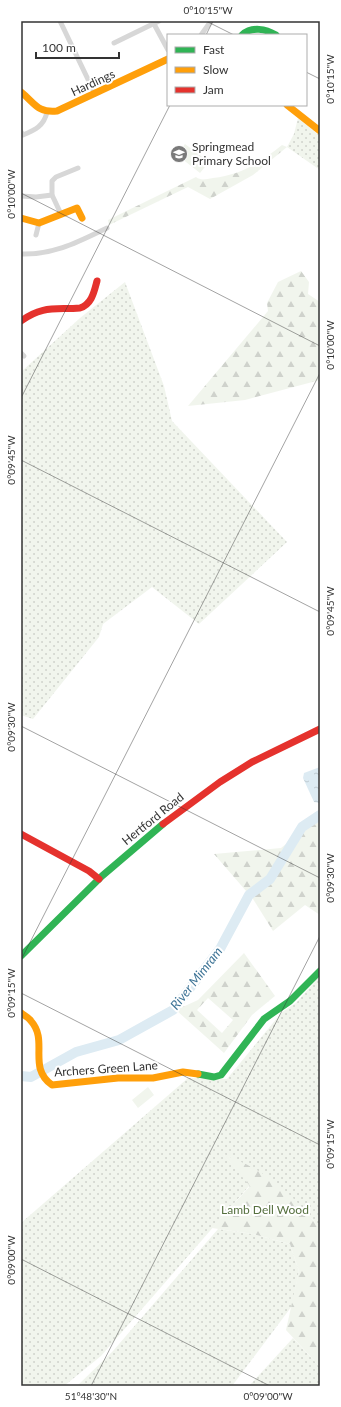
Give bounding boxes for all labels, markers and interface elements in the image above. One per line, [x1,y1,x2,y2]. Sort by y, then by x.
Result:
text: 0°10'15"W [183,4,233,16]
scale bar [36,34,119,60]
legend [167,34,307,106]
text: 100 m [42,40,76,55]
text: Fast [203,42,225,57]
text: 0°10'15"W [324,54,336,104]
text: Slow [203,62,229,77]
street label: Hardings [68,66,117,99]
text: Jam [203,82,224,97]
place label: Springmead Primary School [192,139,271,168]
school or university icon: Springmead Primary School [169,144,189,164]
text: 0°10'00"W [5,169,17,219]
text: 0°10'00"W [324,320,336,370]
text: 0°09'45"W [5,435,17,485]
text: 0°09'45"W [324,586,336,636]
text: 0°09'30"W [5,702,17,752]
street label: Hertford Road [119,789,187,848]
text: 0°09'30"W [324,853,336,903]
water label: River Mimram [167,943,225,1013]
text: 0°09'15"W [5,968,17,1018]
street label: Archers Green Lane [54,1057,158,1080]
text: 0°09'15"W [324,1119,336,1169]
park label: Lamb Dell Wood [221,1202,309,1217]
text: 0°09'00"W [5,1235,17,1285]
text: 51°48'30"N [65,1390,117,1402]
text: 0°09'00"W [243,1390,293,1402]

